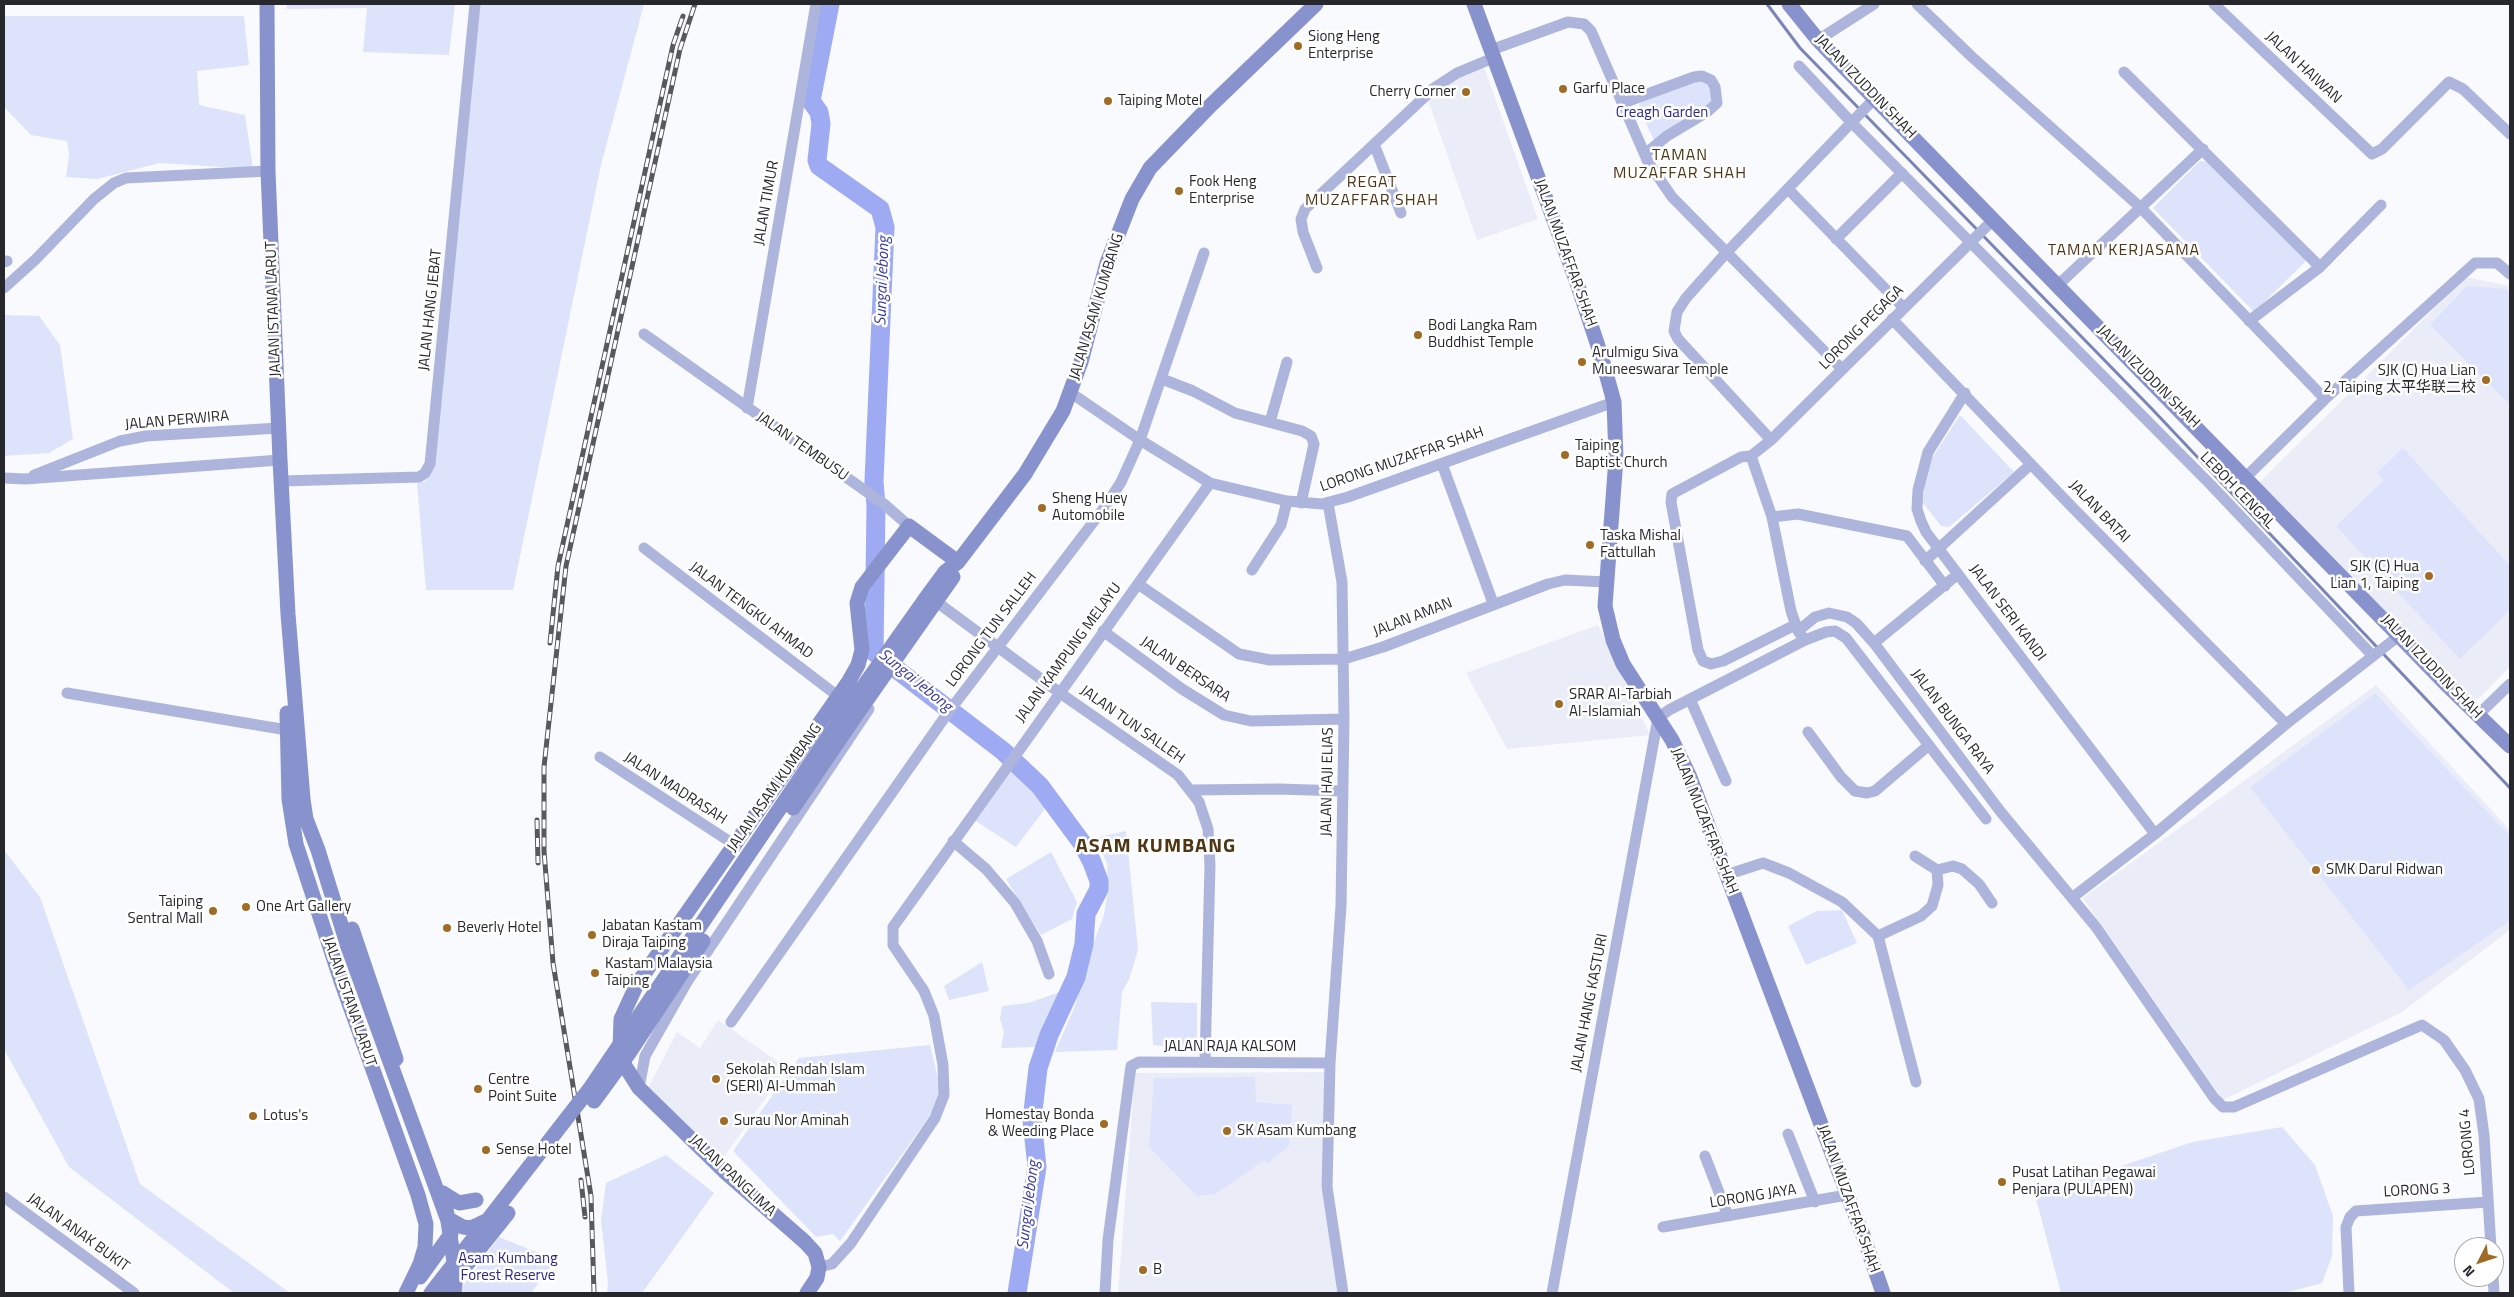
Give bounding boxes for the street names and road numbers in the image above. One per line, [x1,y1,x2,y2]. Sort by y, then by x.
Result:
street label: JALAN HAIWAN [2261,28,2345,108]
street label: JALAN IZUDDIN SHAH [1811,31,1919,143]
street label: JALAN TIMUR [751,159,783,247]
street label: JALAN MUZAFFAR SHAH [1530,177,1600,329]
street label: JALAN ASAM KUMBANG [1066,231,1128,383]
street label: JALAN ISTANA LARUT [263,241,285,377]
street label: JALAN HANG JEBAT [416,248,446,372]
street label: LORONG PEGAGA [1816,282,1908,374]
street label: JALAN IZUDDIN SHAH [2093,322,2203,432]
street label: JALAN PERWIRA [124,407,230,435]
street label: JALAN TEMBUSU [752,409,852,485]
street label: LORONG MUZAFFAR SHAH [1318,424,1486,496]
street label: LEBOH CENGAL [2196,449,2278,533]
street label: JALAN BATAI [2065,477,2133,547]
street label: JALAN TENGKU AHMAD [686,559,816,663]
street label: JALAN SERI KANDI [1965,561,2049,665]
street label: LORONG TUN SALLEH [943,569,1041,691]
street label: JALAN KAMPUNG MELAYU [1012,580,1126,726]
street label: JALAN AMAN [1371,595,1455,641]
street label: JALAN IZUDDIN SHAH [2377,611,2485,723]
street label: JALAN BERSARA [1137,633,1233,707]
street label: JALAN BUNGA RAYA [1907,666,1997,778]
street label: JALAN TUN SALLEH [1076,682,1188,768]
street label: JALAN ASAM KUMBANG [724,720,826,856]
street label: JALAN HAJI ELIAS [1318,727,1338,837]
street label: JALAN MUZAFFAR SHAH [1666,745,1742,897]
street label: JALAN MADRASAH [620,749,730,829]
street label: JALAN HANG KASTURI [1568,932,1612,1074]
street label: JALAN ISTANA LARUT [318,935,380,1069]
street label: JALAN RAJA KALSOM [1164,1038,1296,1056]
street label: LORONG 4 [2456,1108,2480,1176]
street label: JALAN MUZAFFAR SHAH [1813,1123,1883,1275]
street label: JALAN PANGLIMA [685,1131,779,1221]
street label: LORONG 3 [2383,1180,2451,1202]
street label: LORONG JAYA [1708,1181,1798,1213]
street label: JALAN ANAK BUKIT [23,1190,133,1276]

